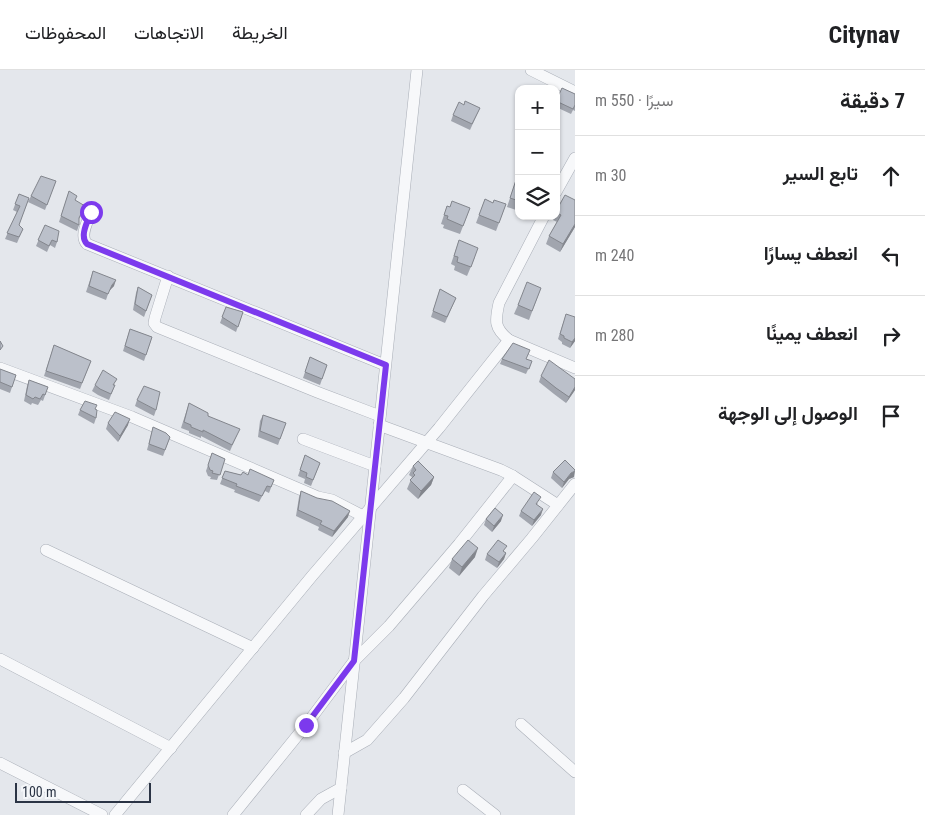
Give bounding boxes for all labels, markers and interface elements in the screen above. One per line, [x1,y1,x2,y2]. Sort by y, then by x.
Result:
text: Citynav [829,21,900,49]
text: المحفوظات [25,22,106,43]
text: الاتجاهات [134,22,204,43]
text: الخريطة [232,22,288,43]
map controls [515,85,560,220]
button: + [515,85,560,130]
text: 7 دقيقة [840,89,905,113]
text: سيرًا · 550 m [595,91,673,110]
button: − [515,130,560,175]
text: تابع السير [783,162,858,185]
icon: ahead [877,162,905,190]
text: 30 m [595,166,627,185]
button: layers [515,175,560,220]
route start [80,201,103,224]
text: انعطف يسارًا [764,242,858,265]
icon: left [877,242,905,270]
text: 240 m [595,246,634,265]
text: انعطف يمينًا [766,322,858,345]
icon: right [877,322,905,350]
text: 280 m [595,326,634,345]
text: الوصول إلى الوجهة [718,402,858,425]
icon: arrive [877,402,905,430]
route end [295,714,318,737]
scale bar [15,780,151,803]
text: 100 m [22,784,57,800]

